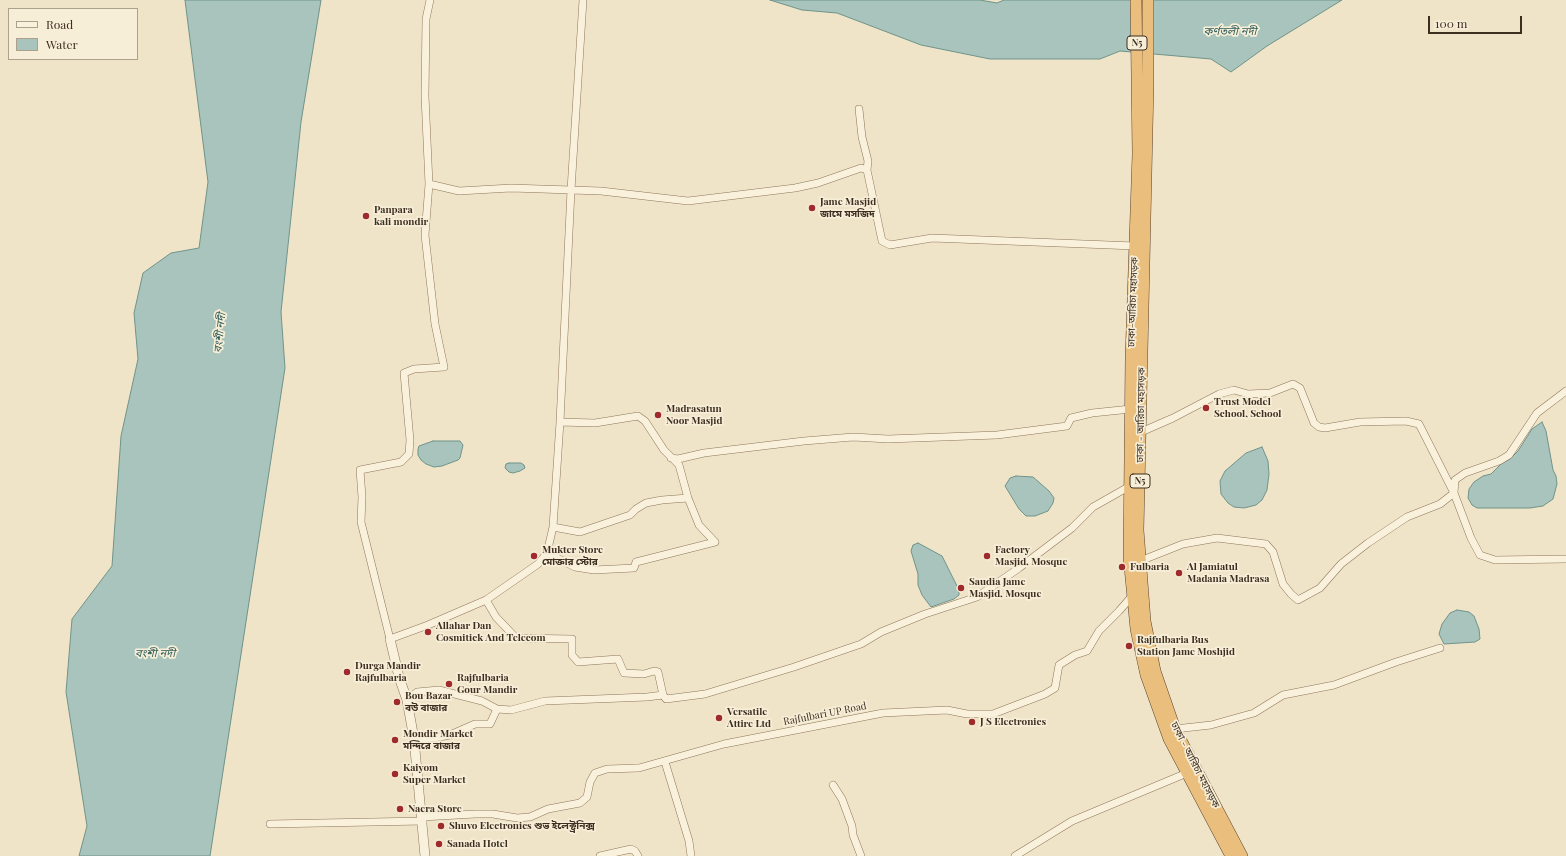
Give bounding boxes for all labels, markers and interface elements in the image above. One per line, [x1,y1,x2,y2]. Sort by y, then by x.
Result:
legend [8,8,138,60]
scale bar [1430,8,1524,34]
text: 100 m [1435,15,1467,31]
text: Road [46,16,73,32]
water label: কর্ণতলী নদী [1204,25,1256,39]
text: Water [46,36,78,52]
road number: N5 [1127,36,1147,50]
place label: Jame Masjid জামে মসজিদ [820,196,876,220]
marker: Jame Masjid জামে মসজিদ [807,203,817,213]
place label: Panpara kali mondir [374,204,428,228]
marker: Panpara kali mondir [361,211,371,221]
street label: ঢাকা-আরিচা মহাসড়ক [1125,257,1141,347]
water label: বংশী নদী [211,312,229,354]
street label: ঢাকা - আরিচা মহাসড়ক [1134,367,1148,463]
place label: Trust Model School, School [1214,396,1281,420]
place label: Madrasatun Noor Masjid [666,403,722,426]
marker: Trust Model School, School [1201,403,1211,413]
marker: Madrasatun Noor Masjid [653,410,663,420]
road number: N5 [1130,474,1150,488]
place label: Mukter Store মোক্তার স্টোর [542,544,603,568]
place label: Factory Masjid, Mosque [995,544,1067,568]
marker: Mukter Store মোক্তার স্টোর [529,551,539,561]
marker: Factory Masjid, Mosque [982,551,992,561]
place label: Fulbaria [1130,561,1169,573]
place label: Al Jamiatul Madania Madrasa [1187,561,1269,584]
marker: Fulbaria [1117,562,1127,572]
marker: Al Jamiatul Madania Madrasa [1174,568,1184,578]
place label: Saudia Jame Masjid, Mosque [969,576,1041,600]
marker: Saudia Jame Masjid, Mosque [956,583,966,593]
place label: Allahar Dan Cosmitick And Telecom [436,620,545,644]
marker: Allahar Dan Cosmitick And Telecom [423,627,433,637]
place label: Rajfulbaria Bus Station Jame Moshjid [1137,634,1235,658]
marker: Rajfulbaria Bus Station Jame Moshjid [1124,641,1134,651]
water label: বংশী নদী [135,647,175,661]
place label: Durga Mandir Rajfulbaria [355,660,421,684]
marker: Durga Mandir Rajfulbaria [342,667,352,677]
place label: Rajfulbaria Gour Mandir [457,672,517,696]
marker: Rajfulbaria Gour Mandir [444,679,454,689]
place label: Bou Bazar বউ বাজার [405,690,452,714]
marker: Bou Bazar বউ বাজার [392,697,402,707]
street label: Rajfulbari UP Road [782,700,868,728]
place label: Versatile Attire Ltd [727,706,771,730]
marker: Versatile Attire Ltd [714,713,724,723]
place label: J S Electronics [980,716,1046,728]
marker: J S Electronics [967,717,977,727]
street label: ঢাকা - আরিচা মহাসড়ক [1168,720,1222,810]
place label: Mondir Market মন্দিরে বাজার [403,728,473,752]
marker: Mondir Market মন্দিরে বাজার [390,735,400,745]
place label: Kaiyom Super Market [403,762,466,786]
marker: Kaiyom Super Market [390,769,400,779]
place label: Naera Store [408,803,462,815]
marker: Naera Store [395,804,405,814]
place label: Shuvo Electronics শুভ ইলেক্ট্রনিক্স [449,820,595,832]
marker: Shuvo Electronics শুভ ইলেক্ট্রনিক্স [436,821,446,831]
place label: Sanada Hotel [447,838,508,850]
marker: Sanada Hotel [434,839,444,849]

